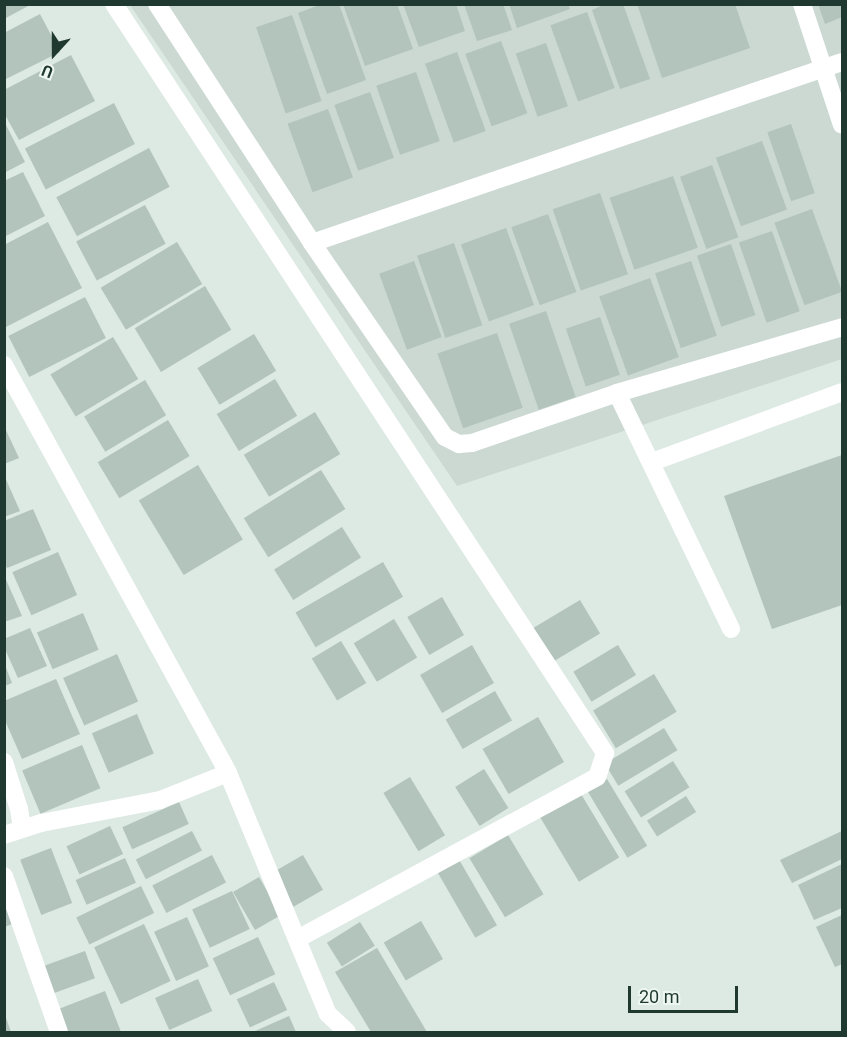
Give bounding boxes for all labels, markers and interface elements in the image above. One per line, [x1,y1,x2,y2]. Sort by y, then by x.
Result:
north arrow [24,24,84,84]
text: U [39,61,56,82]
scale bar [631,974,740,1012]
text: 20 m [639,986,679,1007]

